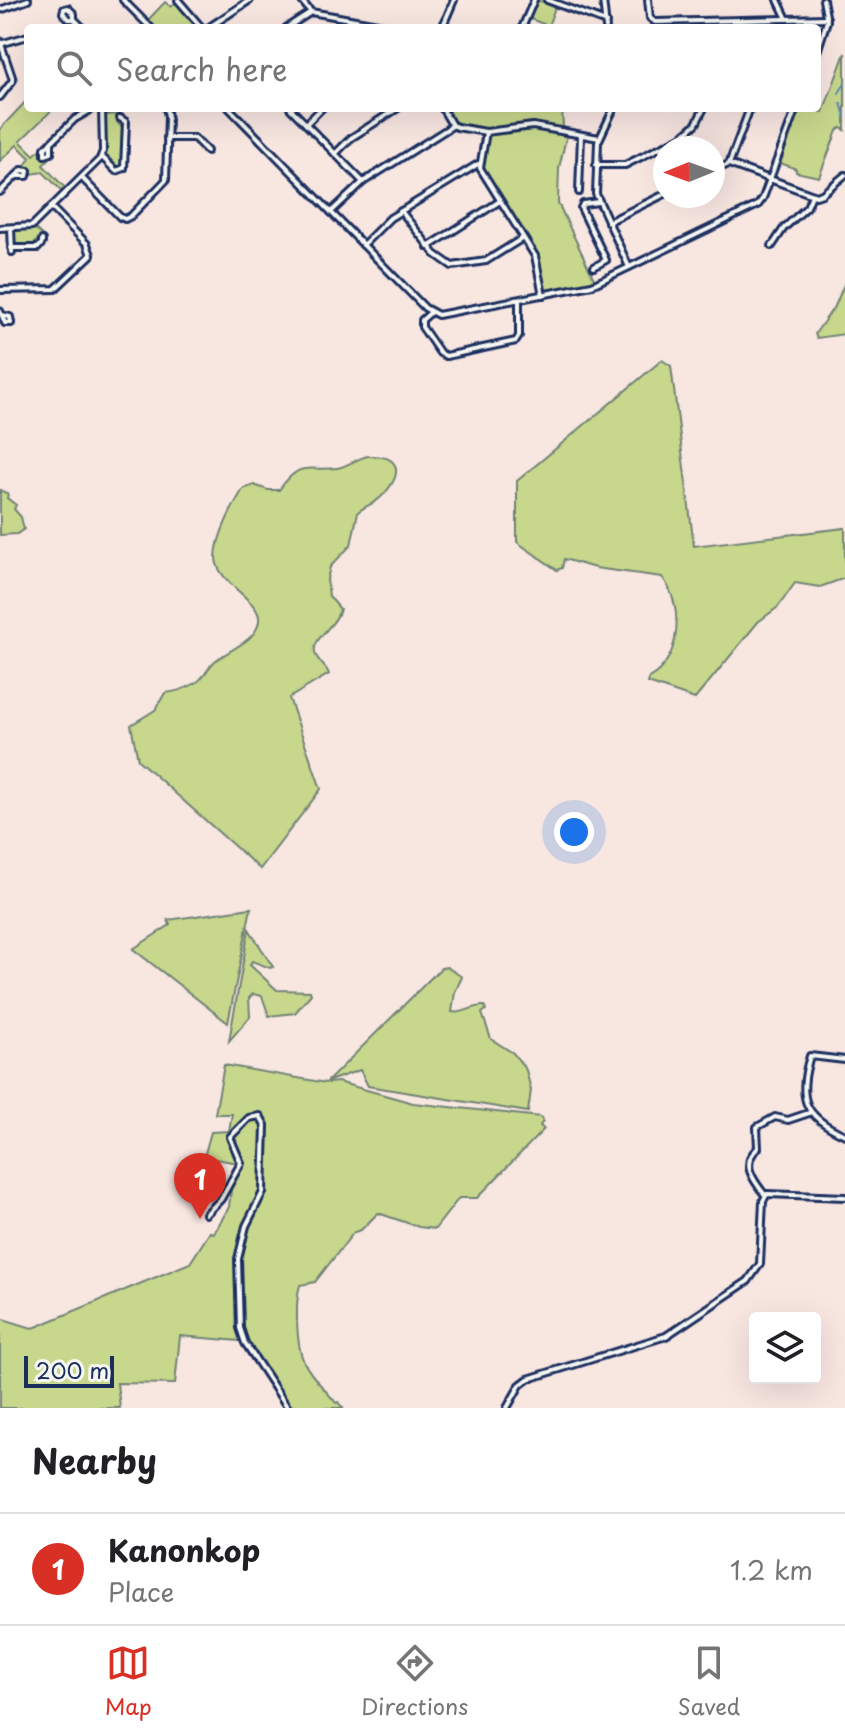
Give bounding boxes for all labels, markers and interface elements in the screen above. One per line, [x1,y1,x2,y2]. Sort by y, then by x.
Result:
search box [24,24,821,112]
icon: search [52,46,96,90]
text: Search here [116,46,288,91]
north arrow [653,136,725,208]
your location [554,812,594,852]
pin: 1 [174,1153,226,1219]
map controls [749,1312,821,1384]
button: layers [749,1312,821,1384]
scale bar [24,1352,114,1388]
text: 200 m [36,1353,109,1386]
text: Nearby [32,1434,157,1486]
text: Kanonkop [108,1527,260,1572]
text: 1 [52,1550,64,1589]
text: 1.2 km [730,1550,813,1589]
text: Place [108,1572,174,1611]
tab: Map [105,1641,152,1722]
tab: Directions [361,1641,468,1722]
tab: Saved [678,1641,740,1722]

